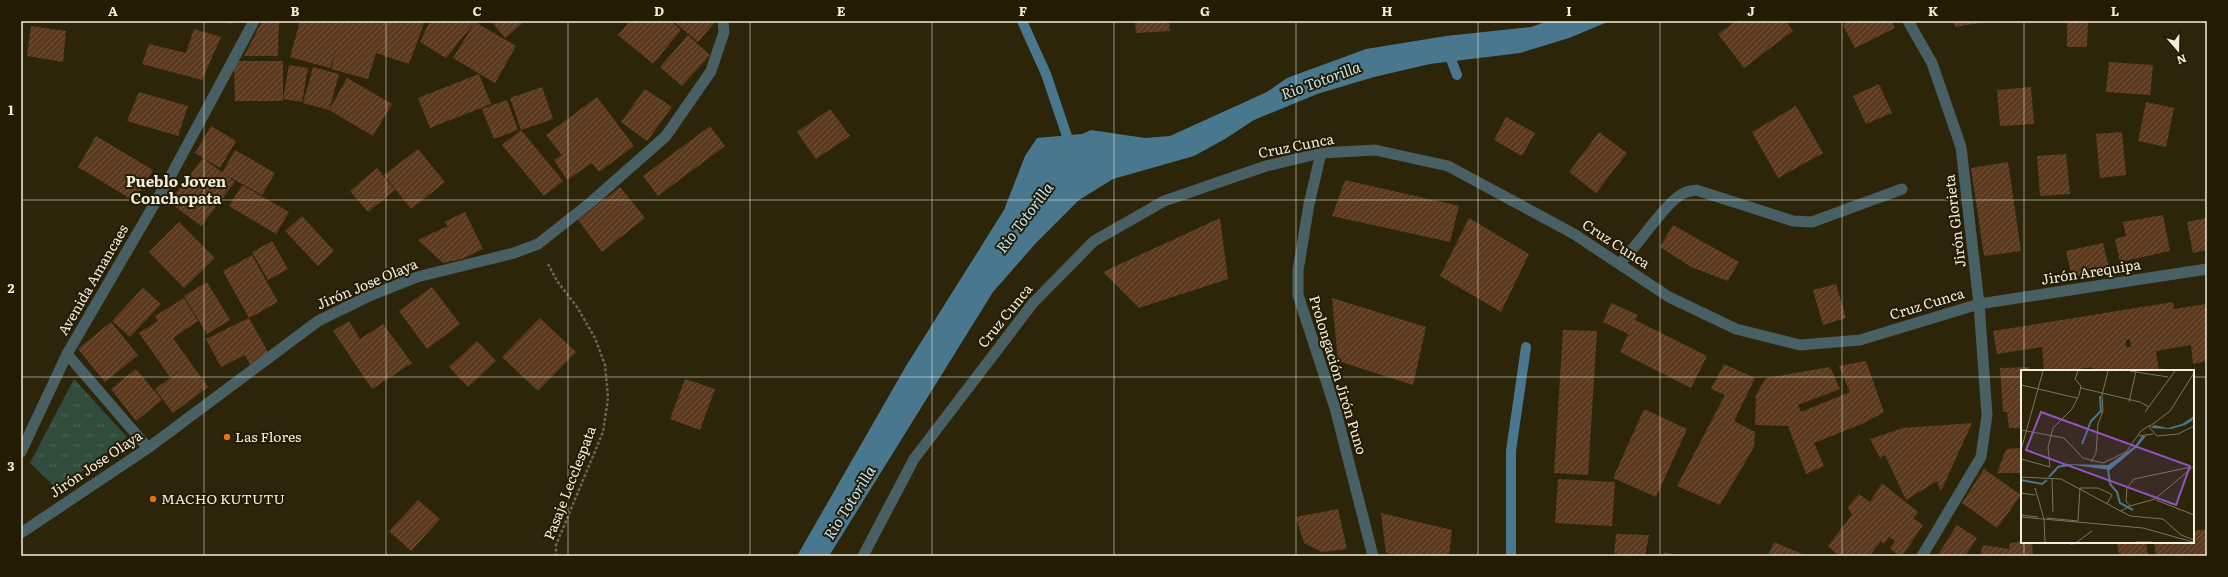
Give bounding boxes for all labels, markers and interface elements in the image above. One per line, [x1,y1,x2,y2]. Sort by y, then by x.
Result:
text: A [108,1,118,20]
text: B [291,1,300,20]
text: C [472,1,482,20]
text: D [654,1,664,20]
text: E [837,1,846,20]
text: F [1019,1,1027,20]
text: G [1200,1,1210,20]
text: H [1382,1,1393,20]
text: I [1566,1,1572,20]
text: J [1747,1,1755,20]
text: K [1928,1,1939,20]
text: L [2111,1,2119,20]
north arrow [2158,30,2198,70]
text: N [2175,51,2189,69]
water label: Rio Totorilla [1277,54,1364,105]
text: 1 [8,100,14,119]
street label: Cruz Cunca [1256,128,1336,162]
district label: Pueblo Joven Conchopata [126,169,227,209]
street label: Jirón Glorieta [1938,173,1970,269]
water label: Rio Totorilla [990,177,1058,257]
street label: Cruz Cunca [1579,214,1655,273]
street label: Avenida Amancaes [52,220,132,339]
street label: Jirón Jose Olaya [313,253,421,313]
street label: Jirón Arequipa [2040,253,2143,289]
text: 2 [8,278,15,297]
street label: Cruz Cunca [972,279,1037,352]
street label: Cruz Cunca [1887,282,1967,324]
street label: Prolongación Jirón Puno [1305,293,1373,457]
inset map [2021,370,2194,543]
street label: Pasaje Lecclespata [538,422,600,543]
street label: Jirón Jose Olaya [45,424,146,502]
place label: Las Flores [235,426,301,446]
marker: Las Flores [222,432,232,442]
text: 3 [7,456,15,475]
water label: Rio Totorilla [817,460,881,544]
place label: MACHO KUTUTU [161,488,285,508]
marker: MACHO KUTUTU [148,494,158,504]

